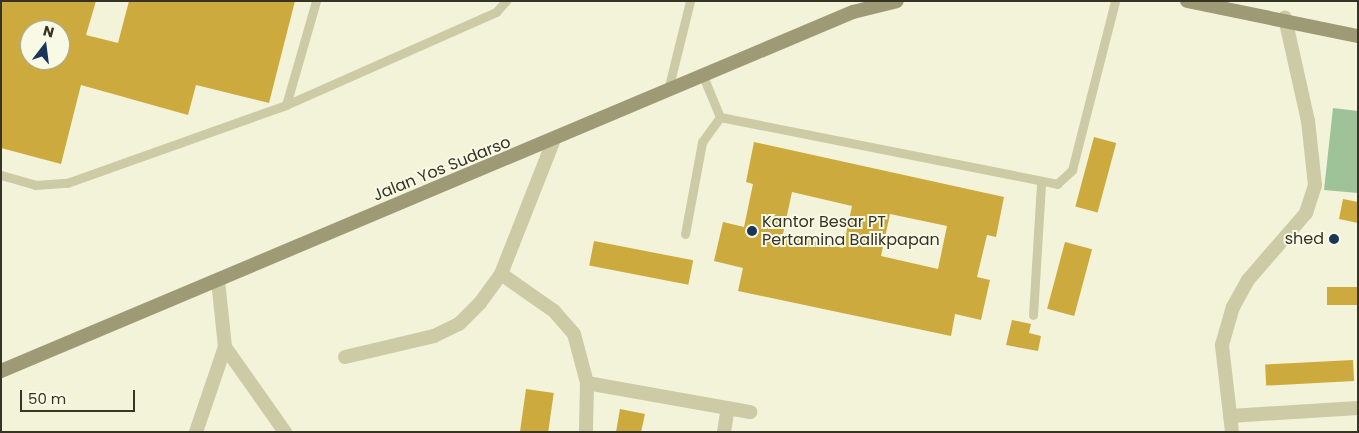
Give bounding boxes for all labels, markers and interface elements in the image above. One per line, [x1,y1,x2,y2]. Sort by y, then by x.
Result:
north arrow [20,20,70,70]
text: N [41,20,56,42]
street label: Jalan Yos Sudarso [370,133,514,205]
place label: Kantor Besar PT Pertamina Balikpapan [762,212,940,250]
marker: Kantor Besar PT Pertamina Balikpapan [746,225,758,237]
place label: shed [1285,229,1324,249]
marker: shed [1328,233,1340,245]
scale bar [22,380,138,412]
text: 50 m [28,388,66,409]

